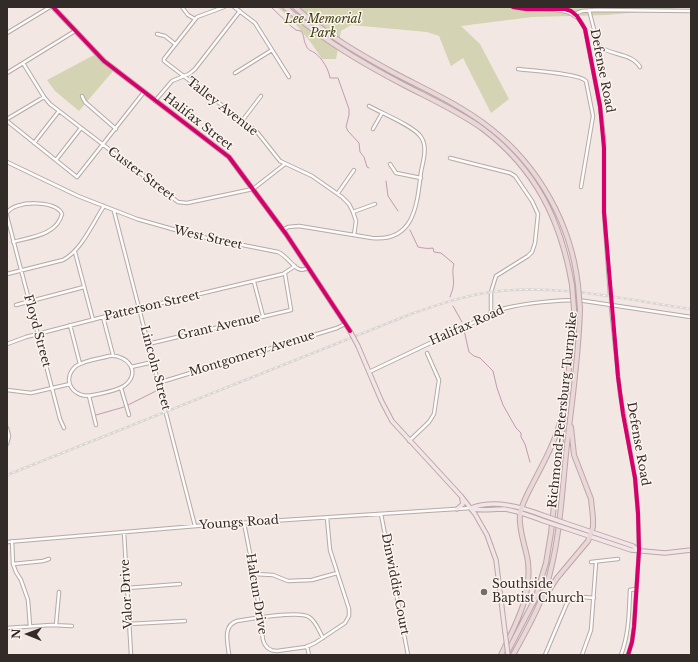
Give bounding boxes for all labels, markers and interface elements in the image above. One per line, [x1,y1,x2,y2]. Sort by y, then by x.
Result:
park label: Lee Memorial Park [285,13,361,41]
street label: Defense Road [587,28,617,114]
street label: Talley Avenue [184,75,260,139]
street label: Halifax Street [160,90,236,154]
street label: Custer Street [105,144,177,204]
street label: West Street [172,223,244,253]
street label: Patterson Street [103,288,201,324]
street label: Floyd Street [20,293,54,369]
street label: Halifax Road [428,303,506,349]
street label: Grant Avenue [176,310,262,344]
street label: Richmond-Petersburg Turnpike [546,311,580,509]
street label: Lincoln Street [137,324,173,412]
street label: Montgomery Avenue [187,328,317,380]
street label: Defense Road [624,401,652,487]
street label: Youngs Road [199,513,279,533]
street label: Dinwiddie Court [378,532,412,636]
street label: Halcun Drive [242,552,270,636]
street label: Valor Drive [118,559,136,629]
place label: Southside Baptist Church [492,578,584,606]
marker: Southside Baptist Church [479,587,489,597]
north arrow [8,614,48,654]
text: N [9,628,23,639]

